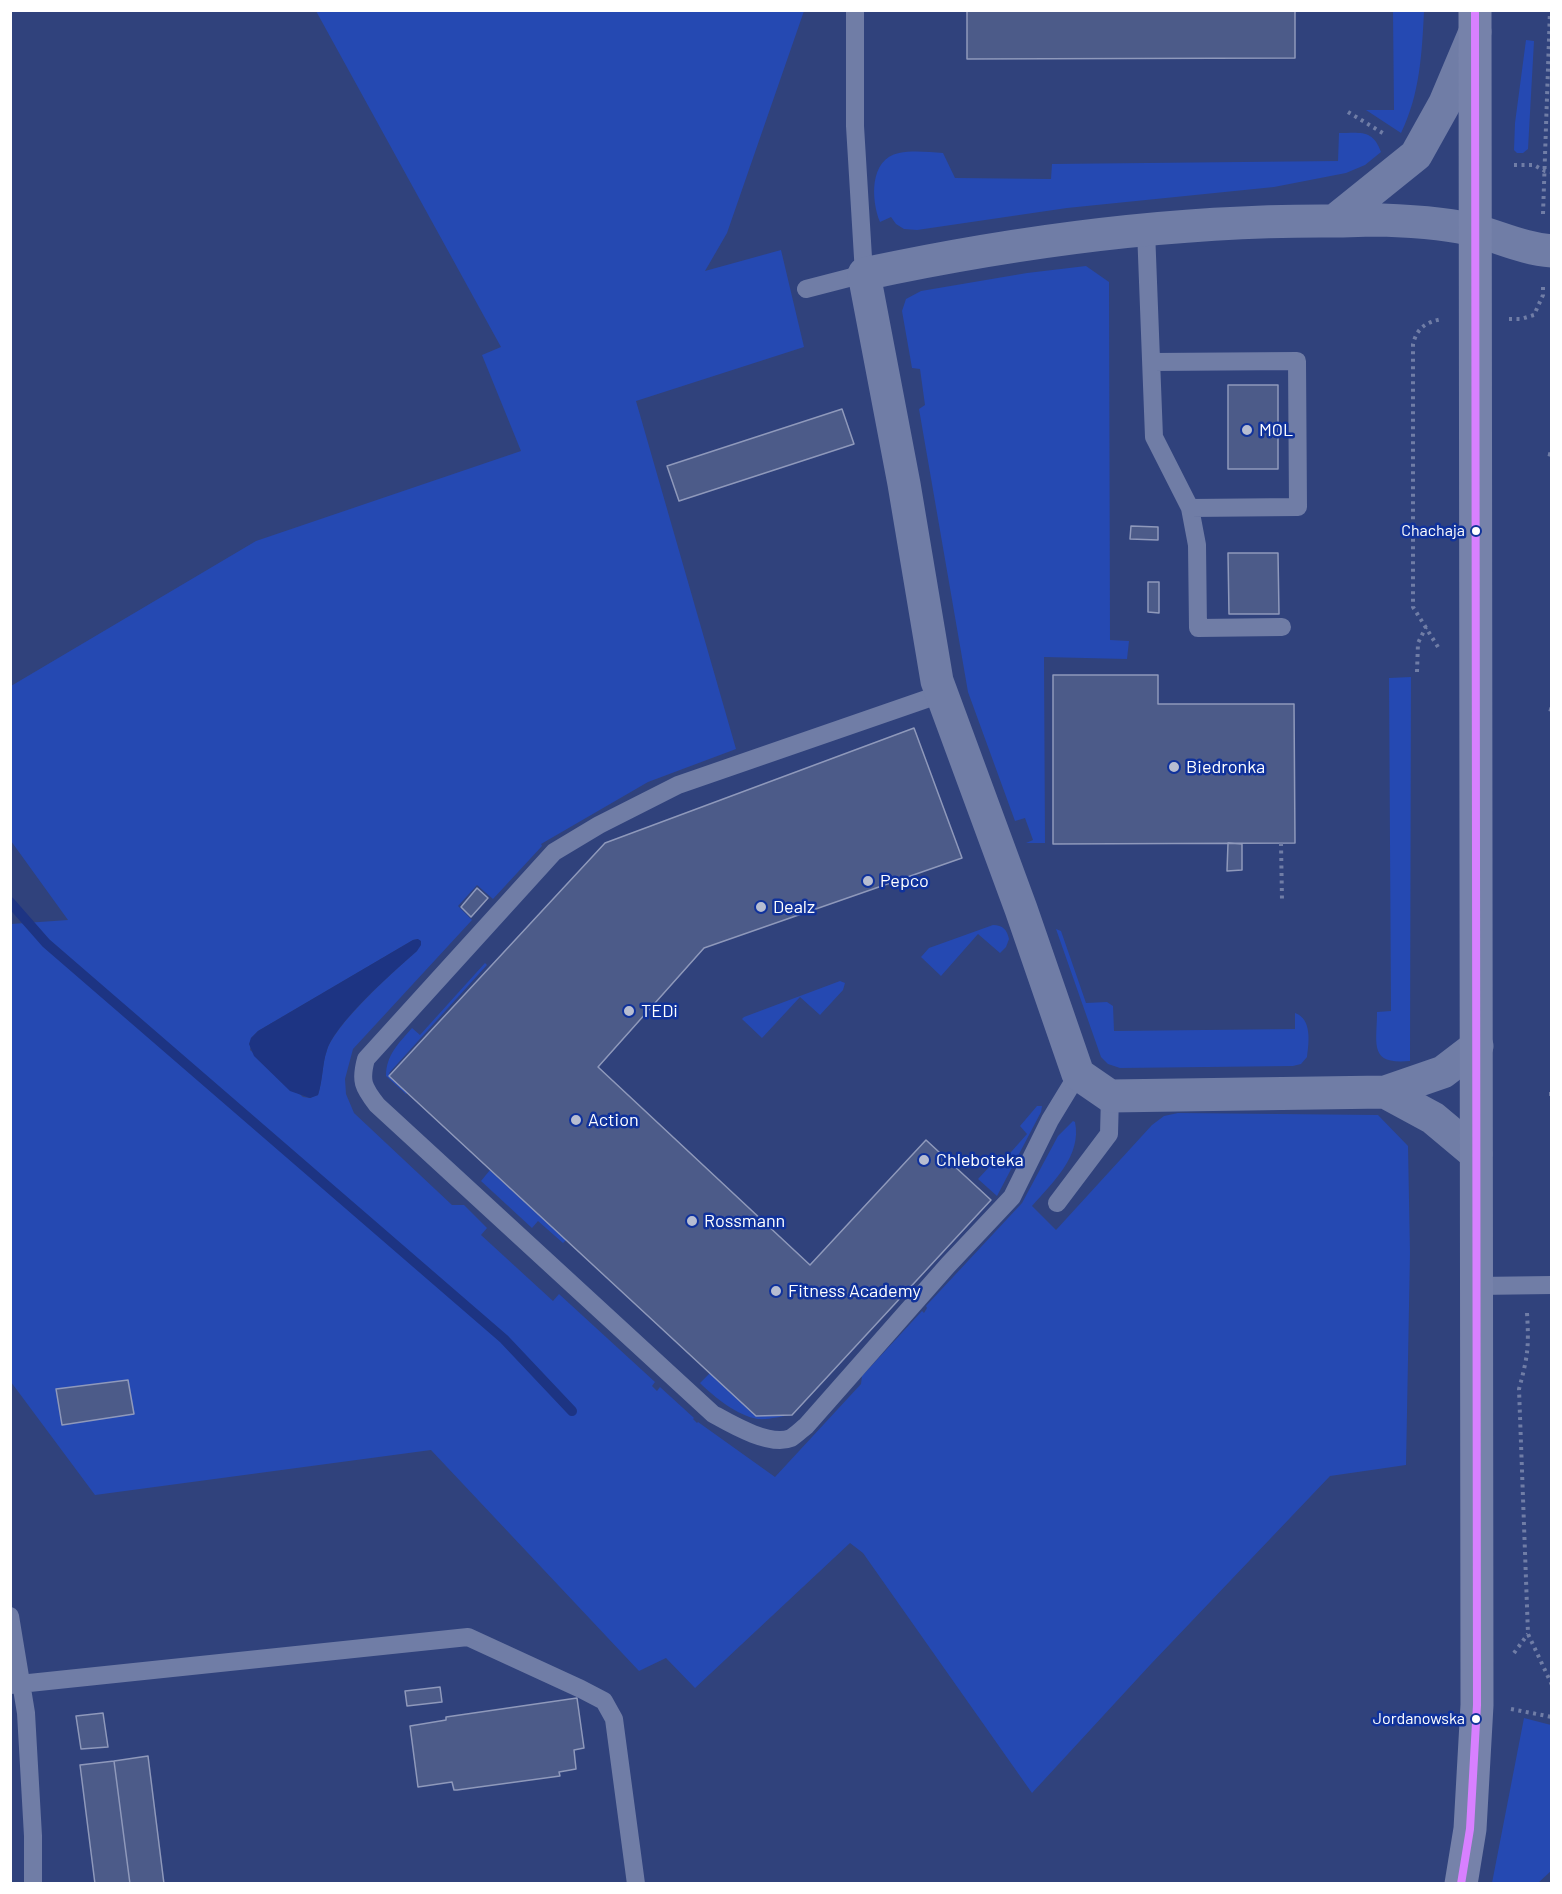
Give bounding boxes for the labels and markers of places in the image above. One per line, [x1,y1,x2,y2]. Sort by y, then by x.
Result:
place label: MOL [1259,419,1293,441]
marker: MOL [1240,423,1254,437]
place label: Chachaja [1401,521,1465,541]
marker: Chachaja [1470,525,1482,537]
place label: Biedronka [1186,756,1265,778]
marker: Biedronka [1167,760,1181,774]
place label: Pepco [880,870,929,892]
marker: Pepco [861,874,875,888]
place label: Dealz [773,896,815,918]
marker: Dealz [754,900,768,914]
place label: TEDi [641,1000,678,1022]
marker: TEDi [622,1004,636,1018]
place label: Action [588,1109,639,1131]
marker: Action [569,1113,583,1127]
place label: Chleboteka [936,1149,1024,1171]
marker: Chleboteka [917,1153,931,1167]
place label: Rossmann [704,1210,785,1232]
marker: Rossmann [685,1214,699,1228]
place label: Fitness Academy [788,1280,921,1302]
marker: Fitness Academy [769,1284,783,1298]
place label: Jordanowska [1373,1709,1465,1729]
marker: Jordanowska [1470,1713,1482,1725]

